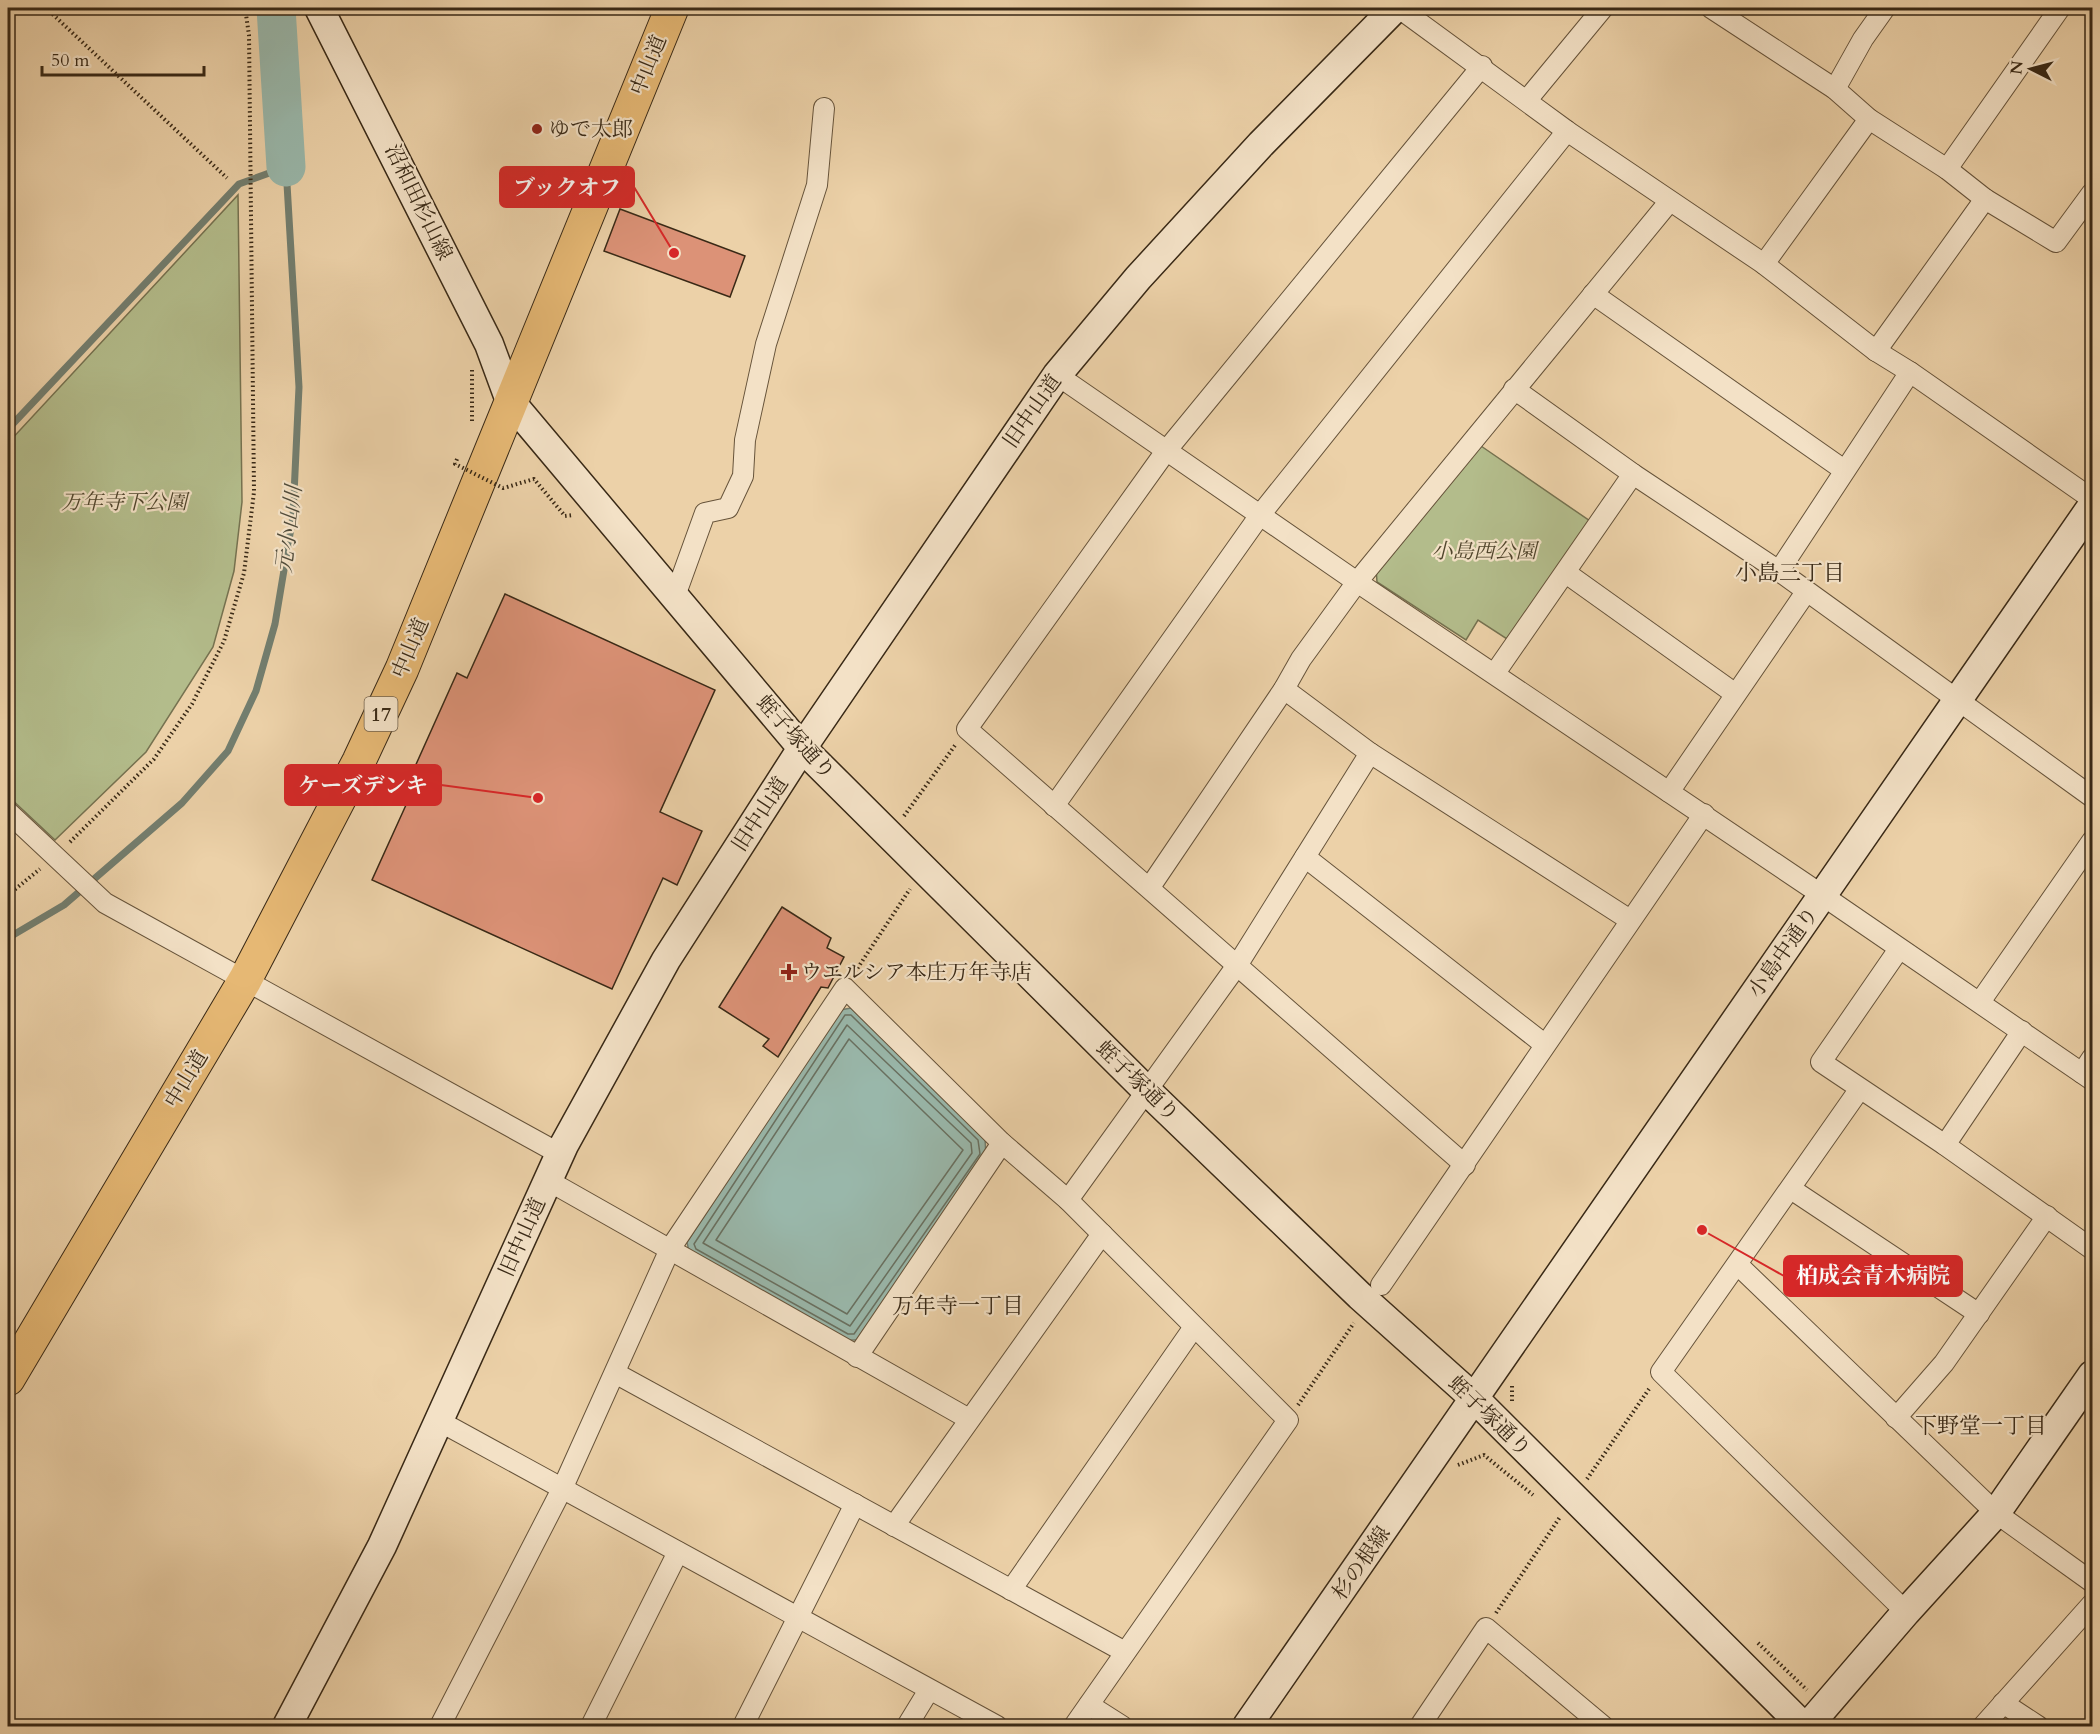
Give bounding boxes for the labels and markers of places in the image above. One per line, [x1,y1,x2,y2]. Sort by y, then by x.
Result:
place label: ゆで太郎 [549,115,633,144]
marker: ゆで太郎 [530,122,544,136]
callout: ブックオフ [500,167,634,207]
callout: ケーズデンキ [285,765,441,805]
place label: ウエルシア本庄万年寺店 [801,958,1031,987]
marker: ウエルシア本庄万年寺店 [782,965,796,979]
callout: 柏成会青木病院 [1784,1256,1962,1296]

